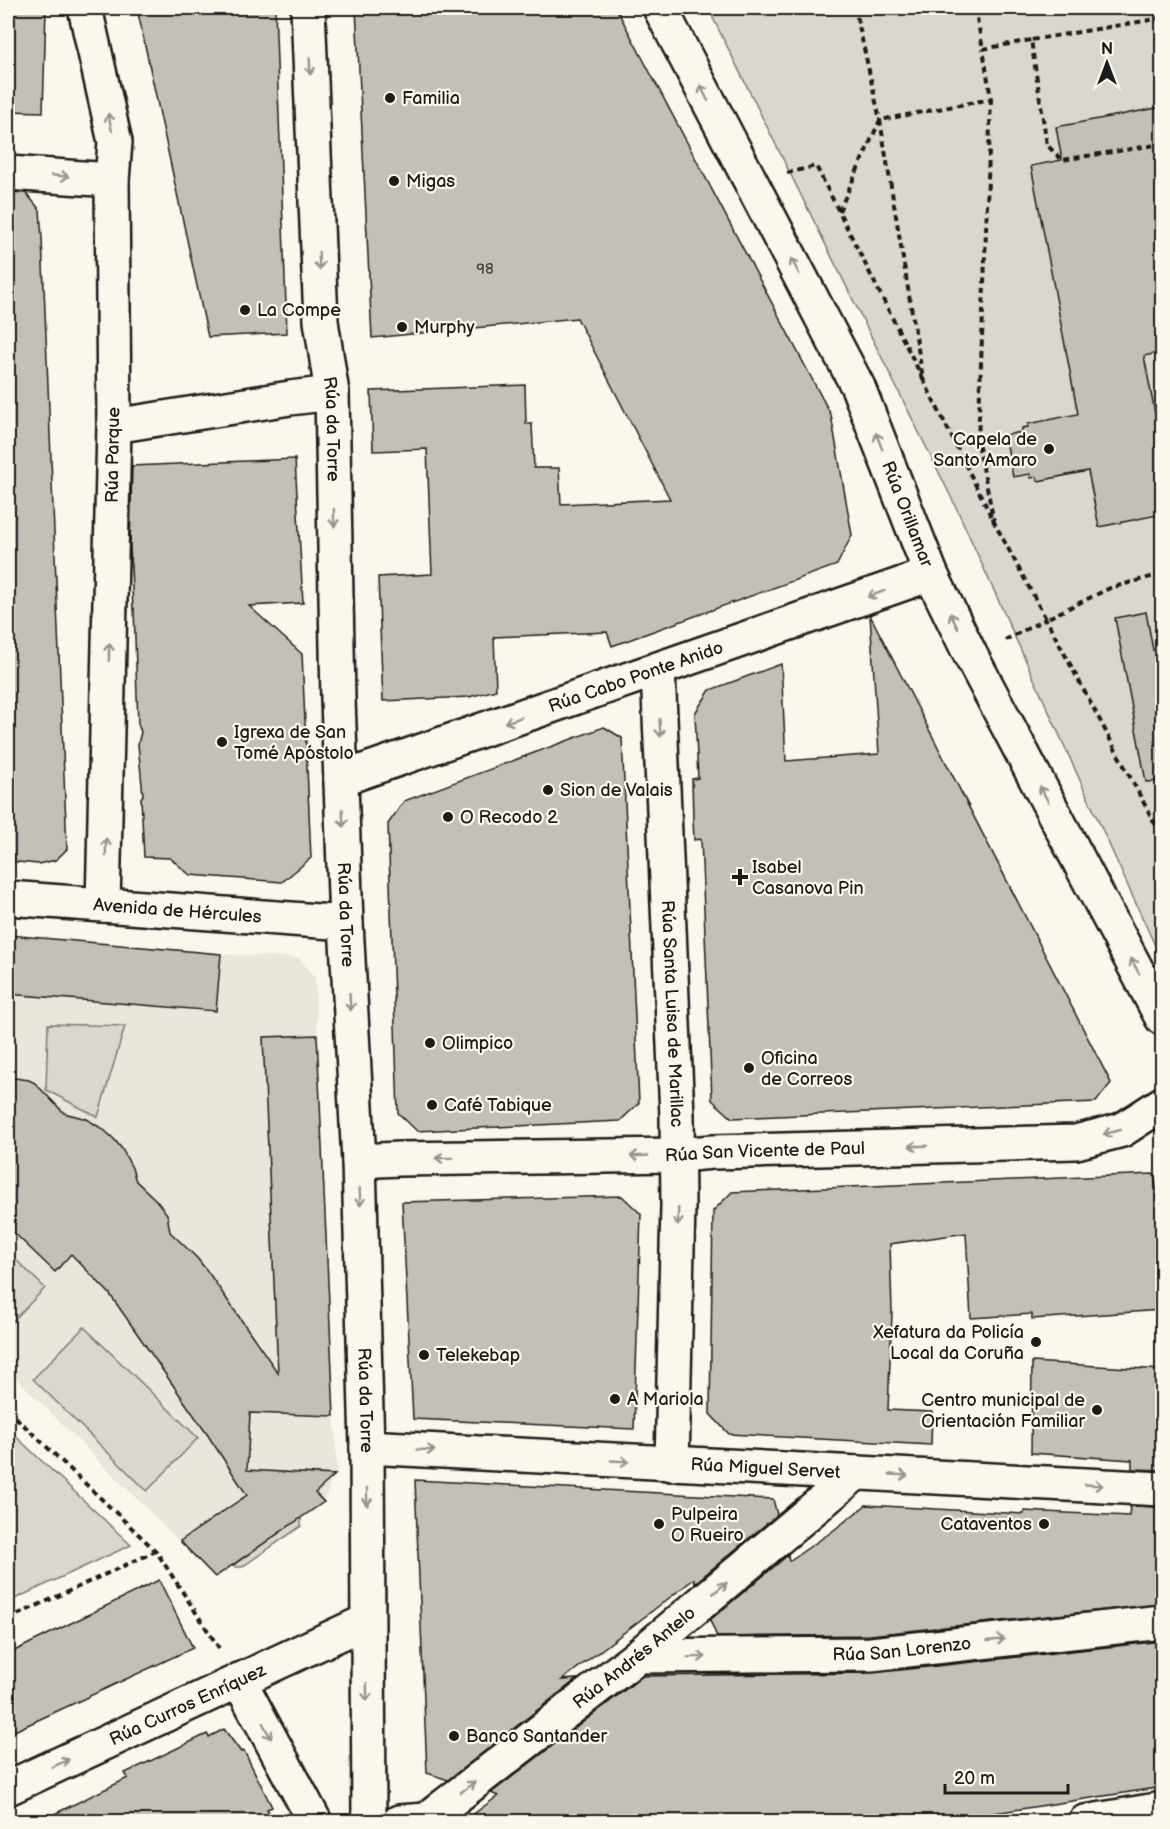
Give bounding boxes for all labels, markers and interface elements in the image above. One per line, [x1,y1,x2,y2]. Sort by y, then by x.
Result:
north arrow [1077,33,1137,93]
text: N [1101,40,1113,59]
one-way arrow [305,55,316,75]
one-way arrow [698,85,710,102]
place label: Familia [402,88,460,109]
marker: Familia [383,91,397,105]
one-way arrow [104,113,116,132]
one-way arrow [49,171,69,182]
place label: Migas [406,171,455,192]
marker: Migas [387,174,401,188]
one-way arrow [313,250,324,270]
one-way arrow [788,257,800,275]
house number: 98 [476,260,494,279]
place label: La Compe [257,300,341,321]
marker: La Compe [238,303,252,317]
place label: Murphy [414,317,475,338]
marker: Murphy [395,320,409,334]
street label: Rúa da Torre [319,375,344,482]
street label: Rúa Parque [102,407,124,503]
place label: Capela de Santo Amaro [933,429,1037,471]
one-way arrow [873,432,884,451]
marker: Capela de Santo Amaro [1042,442,1056,456]
street label: Rúa Orillamar [877,458,938,570]
one-way arrow [328,507,340,527]
one-way arrow [867,589,886,600]
one-way arrow [947,612,959,630]
street label: Rúa Cabo Ponte Anido [546,637,726,717]
one-way arrow [104,642,115,662]
one-way arrow [504,715,523,726]
one-way arrow [654,718,665,738]
place label: Igrexa de San Tomé Apóstolo [234,722,354,764]
marker: Igrexa de San Tomé Apóstolo [215,735,229,749]
place label: Sion de Valais [560,780,673,801]
marker: Sion de Valais [541,783,555,797]
one-way arrow [1038,786,1050,803]
one-way arrow [338,807,349,827]
place label: O Recodo 2 [460,807,558,828]
marker: O Recodo 2 [441,810,455,824]
one-way arrow [100,837,111,857]
place label: Isabel Casanova Pin [752,857,864,899]
street label: Rúa da Torre [333,862,359,968]
marker: Isabel Casanova Pin [733,870,747,884]
street label: Avenida de Hércules [93,894,262,927]
street label: Rúa Santa Luisa de Marillac [657,900,688,1127]
one-way arrow [1129,958,1141,975]
one-way arrow [345,992,356,1012]
place label: Olimpico [442,1033,513,1054]
marker: Olimpico [423,1036,437,1050]
place label: Oficina de Correos [761,1048,852,1090]
marker: Oficina de Correos [742,1061,756,1075]
place label: Café Tabique [444,1095,552,1116]
marker: Café Tabique [425,1098,439,1112]
one-way arrow [1103,1127,1122,1139]
street label: Rúa San Vicente de Paul [665,1137,865,1166]
one-way arrow [908,1141,928,1152]
one-way arrow [630,1150,650,1162]
one-way arrow [435,1152,455,1164]
one-way arrow [354,1186,365,1206]
one-way arrow [672,1206,683,1226]
place label: Xefatura da Policía Local da Coruña [872,1322,1024,1364]
marker: Xefatura da Policía Local da Coruña [1029,1335,1043,1349]
place label: Telekebap [436,1345,520,1366]
street label: Rúa da Torre [354,1347,378,1453]
marker: Telekebap [417,1348,431,1362]
place label: A Mariola [627,1389,704,1410]
place label: Centro municipal de Orientación Familiar [921,1390,1085,1432]
marker: A Mariola [608,1392,622,1406]
marker: Centro municipal de Orientación Familiar [1090,1403,1104,1417]
one-way arrow [415,1445,435,1456]
street label: Rúa Miguel Servet [690,1454,841,1483]
one-way arrow [610,1456,630,1467]
one-way arrow [888,1470,908,1481]
one-way arrow [1083,1480,1103,1491]
one-way arrow [361,1486,373,1506]
place label: Pulpeira O Rueiro [671,1504,744,1546]
place label: Cataventos [940,1514,1032,1535]
marker: Pulpeira O Rueiro [652,1517,666,1531]
marker: Cataventos [1037,1517,1051,1531]
one-way arrow [712,1582,728,1595]
street label: Rúa Andrés Antelo [569,1602,699,1713]
street label: Rúa San Lorenzo [832,1633,972,1665]
one-way arrow [986,1634,1005,1645]
one-way arrow [686,1651,706,1663]
street label: Rúa Curros Enríquez [106,1659,269,1750]
one-way arrow [362,1681,373,1701]
one-way arrow [261,1722,273,1739]
place label: Banco Santander [466,1726,608,1747]
marker: Banco Santander [447,1729,461,1743]
one-way arrow [51,1757,69,1768]
scale bar [945,1757,1068,1795]
text: 20 m [954,1768,995,1789]
one-way arrow [460,1781,476,1794]

